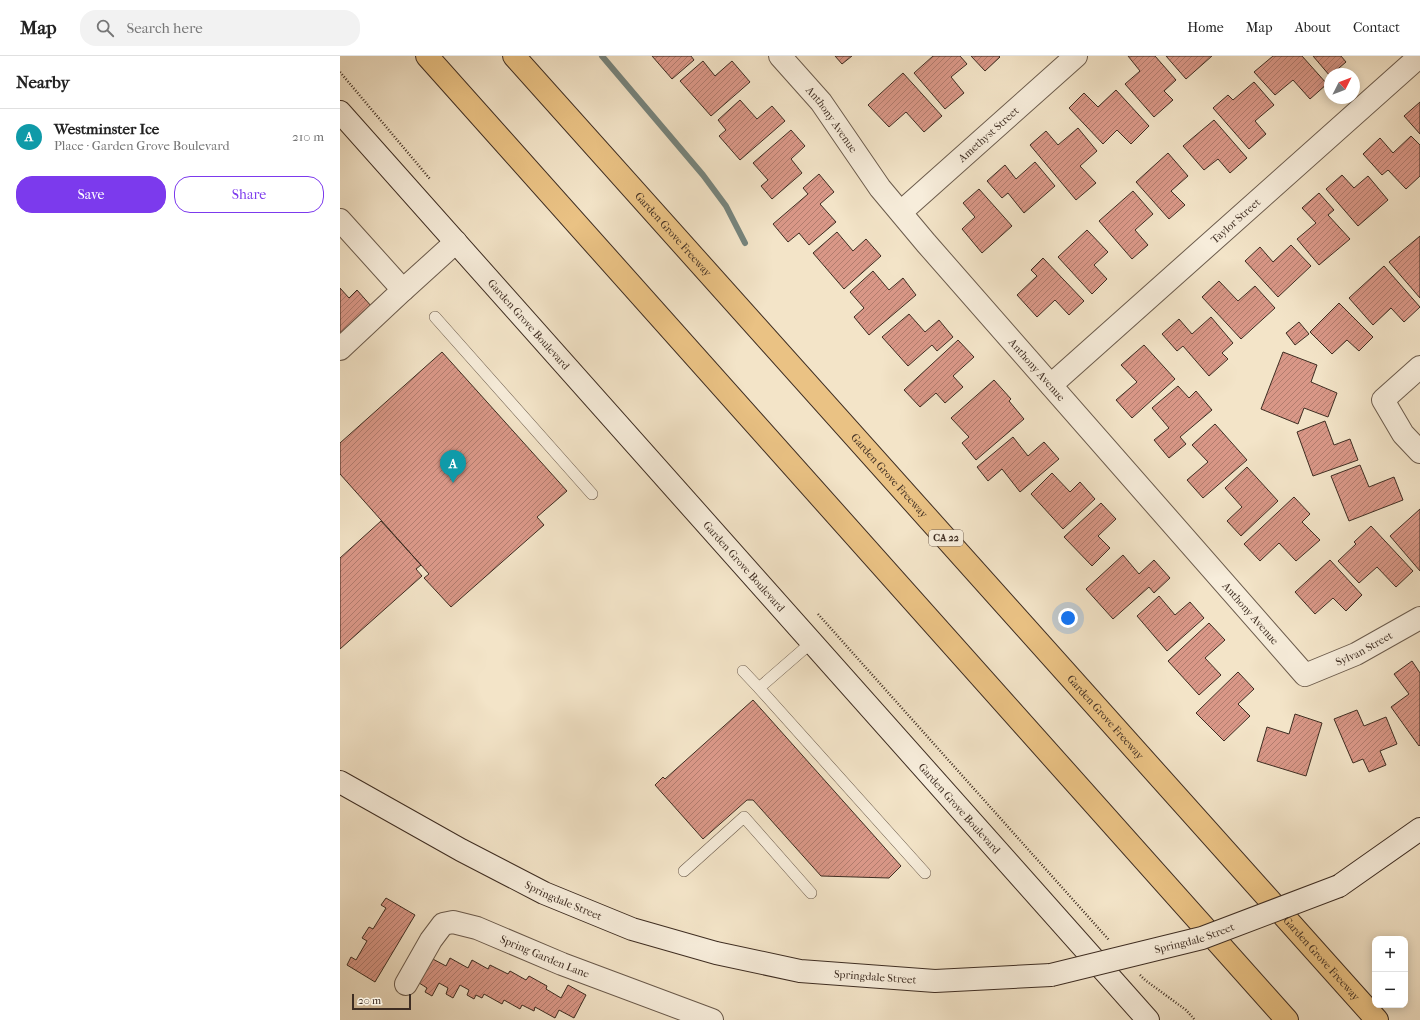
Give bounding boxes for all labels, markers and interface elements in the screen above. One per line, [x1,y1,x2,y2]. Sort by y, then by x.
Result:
search box [80,10,360,46]
text: Map [20,17,56,39]
icon: search [94,17,116,39]
text: Search here [126,19,203,37]
text: Home [1187,19,1224,36]
text: Map [1246,19,1273,36]
text: About [1295,19,1331,36]
text: Contact [1353,19,1400,36]
north arrow [1324,68,1360,104]
text: Nearby [16,72,70,92]
street label: Anthony Avenue [803,83,861,155]
street label: Amethyst Street [955,104,1021,165]
text: Westminster Ice [54,120,159,138]
text: A [25,129,33,144]
text: 210 m [292,129,324,144]
text: Place · Garden Grove Boulevard [54,138,230,153]
button: Save [16,176,166,213]
button: Share [174,176,324,213]
street label: Garden Grove Freeway [632,189,715,280]
street label: Taylor Street [1208,195,1263,246]
street label: Garden Grove Boulevard [485,276,573,373]
street label: Anthony Avenue [1006,335,1068,404]
street label: Garden Grove Freeway [848,431,931,521]
pin: A [440,450,466,483]
street label: Garden Grove Boulevard [701,518,789,615]
road number: CA 22 [929,530,963,546]
street label: Anthony Avenue [1219,578,1282,647]
your location [1058,608,1078,628]
street label: Sylvan Street [1333,628,1395,668]
street label: Garden Grove Freeway [1065,672,1147,763]
street label: Garden Grove Boulevard [916,760,1004,857]
street label: Springdale Street [523,878,604,923]
street label: Garden Grove Freeway [1281,913,1364,1004]
street label: Springdale Street [1153,920,1236,956]
street label: Spring Garden Lane [498,932,592,980]
map controls [1372,936,1408,1008]
button: + [1372,936,1408,972]
street label: Springdale Street [833,967,917,986]
button: − [1372,972,1408,1008]
scale bar [352,992,411,1011]
text: 20 m [358,994,381,1007]

